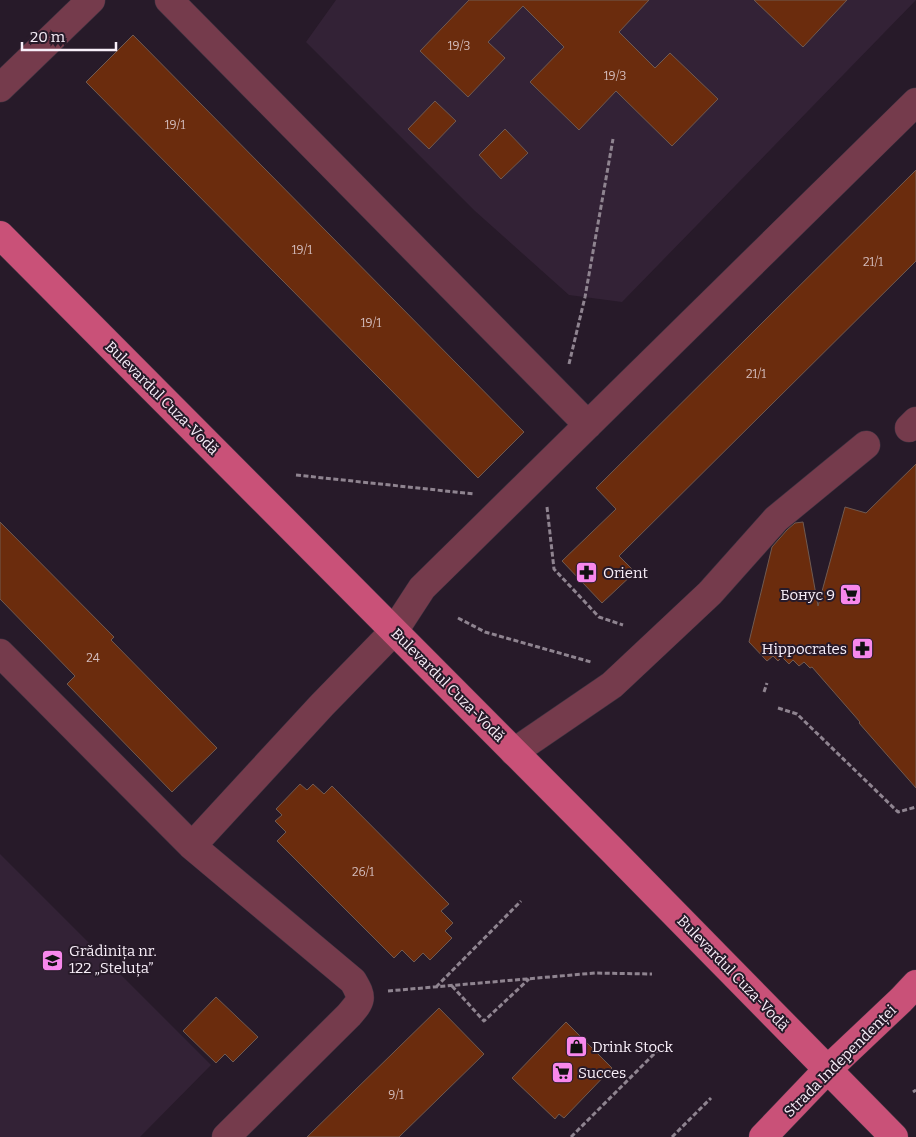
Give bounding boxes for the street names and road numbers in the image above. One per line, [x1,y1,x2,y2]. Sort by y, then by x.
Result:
street label: Bulevardul Cuza-Vodă [101,337,223,459]
street label: Bulevardul Cuza-Vodă [387,624,509,746]
street label: Bulevardul Cuza-Vodă [673,912,793,1034]
street label: Strada Independenței [780,1001,901,1122]

